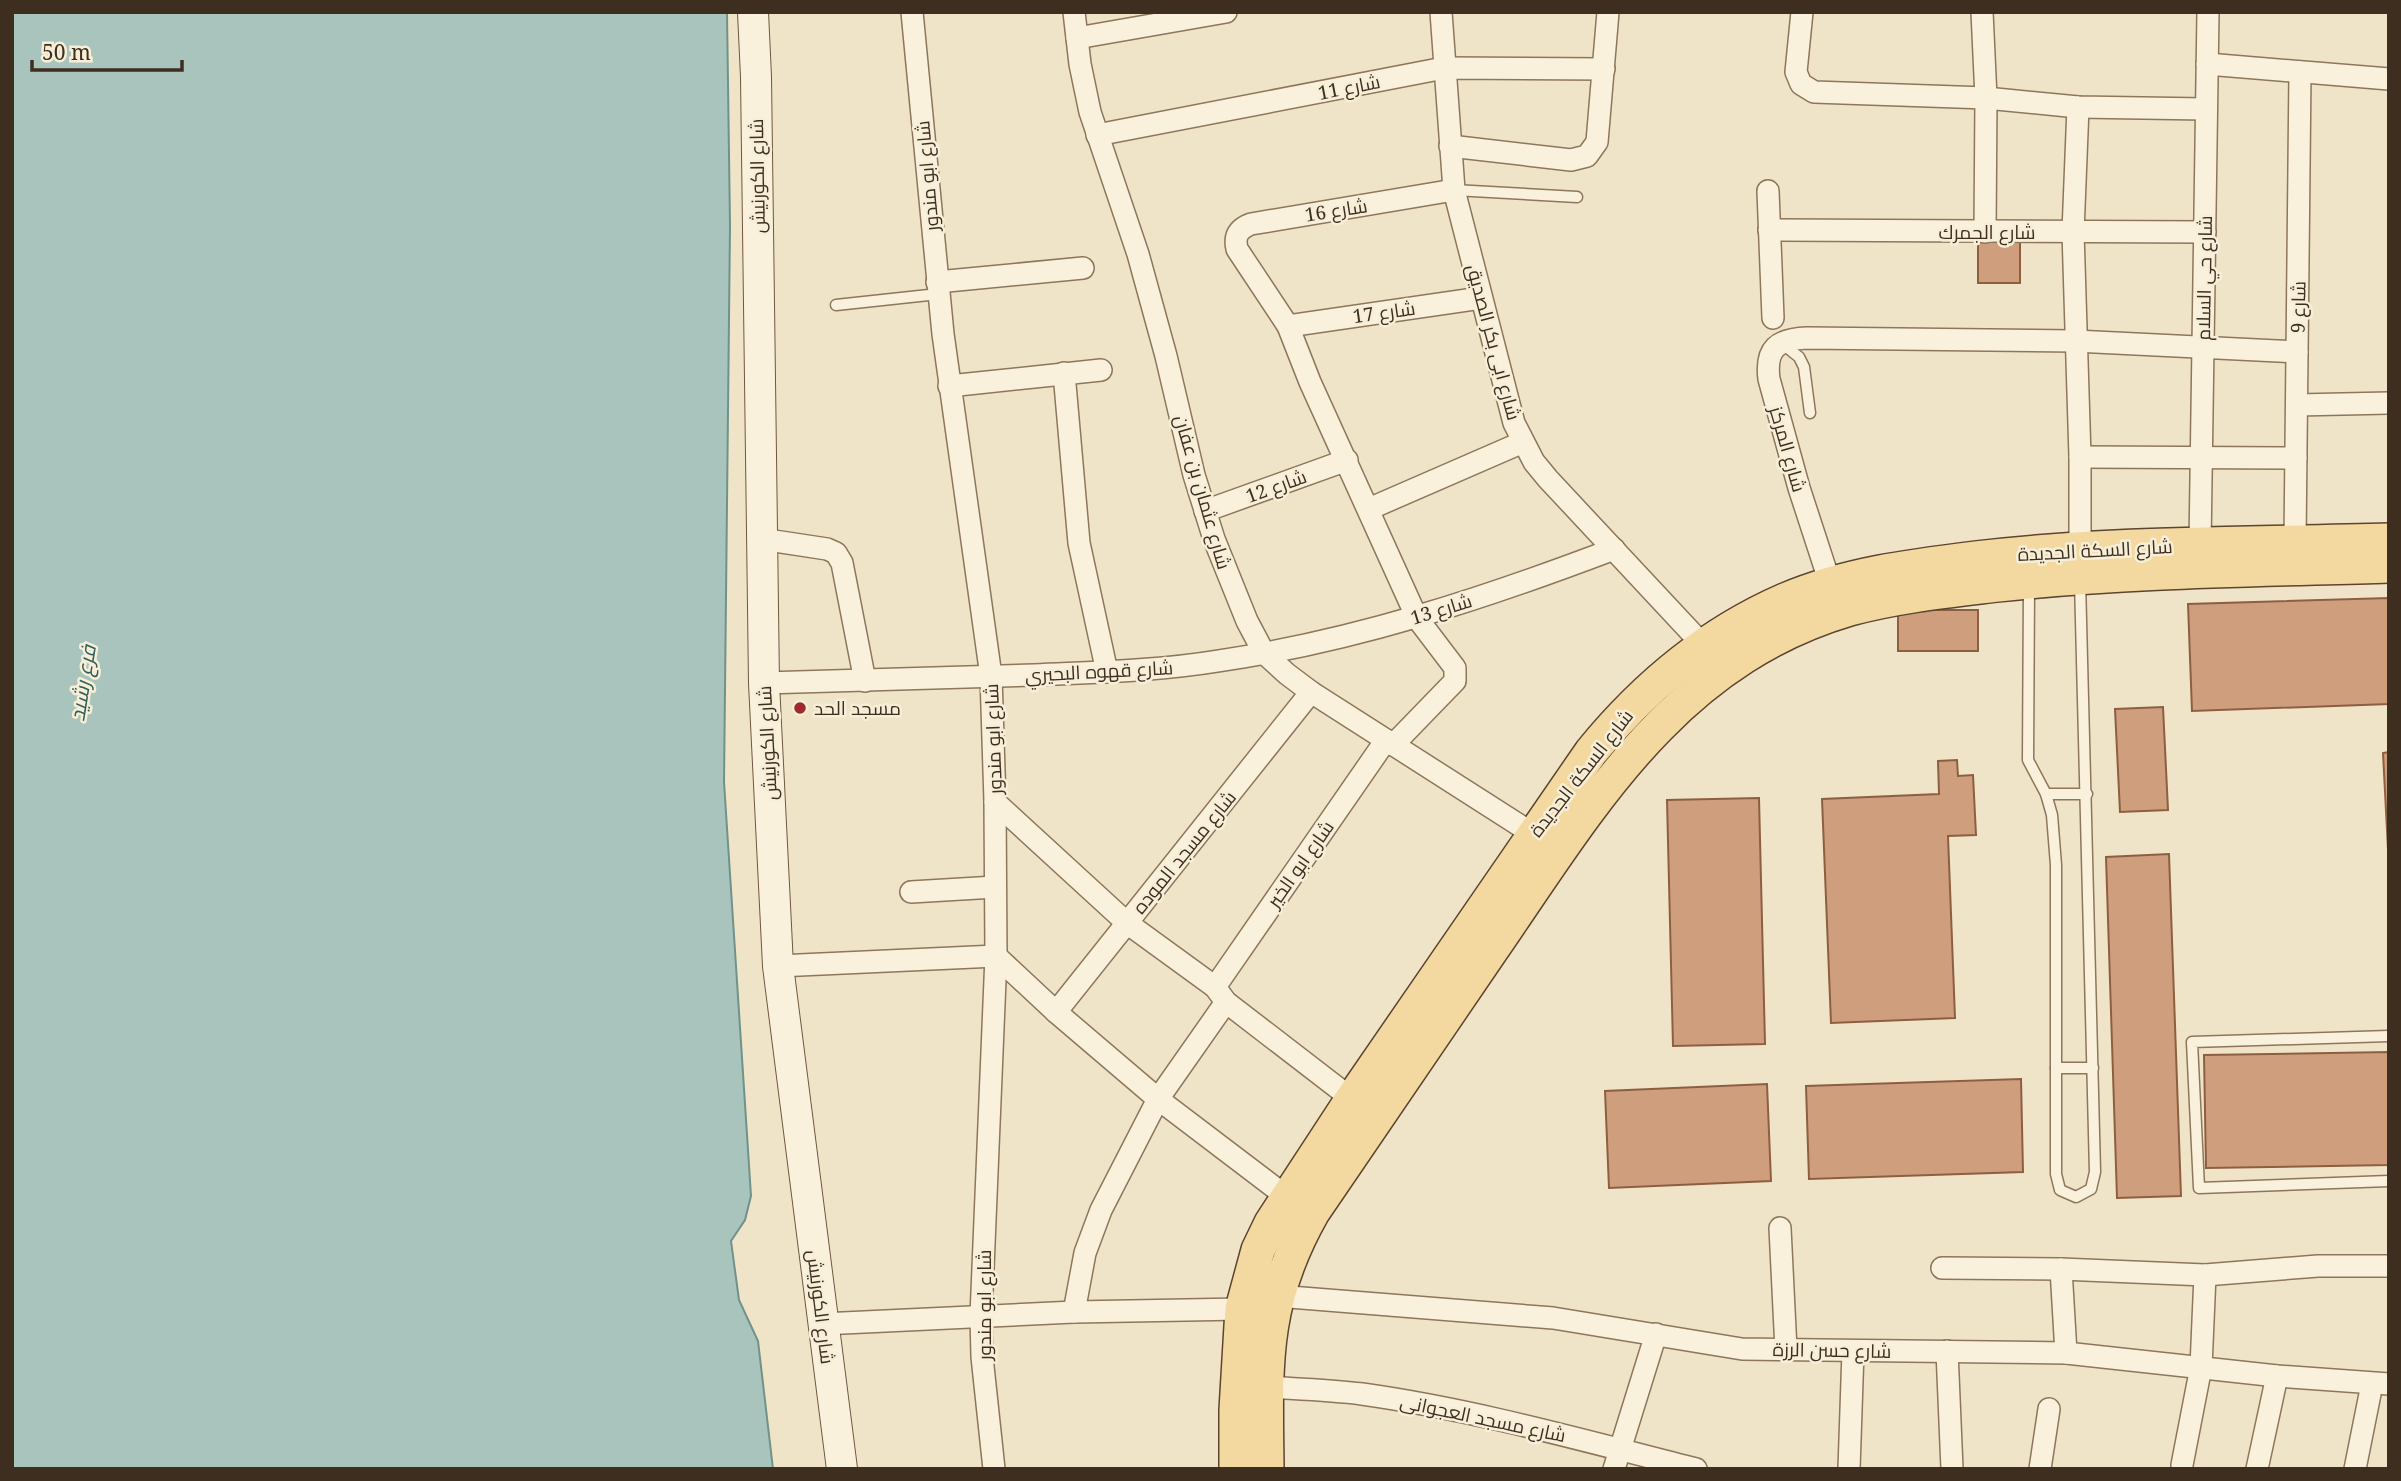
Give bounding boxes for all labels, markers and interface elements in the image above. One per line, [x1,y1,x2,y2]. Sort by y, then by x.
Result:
scale bar [32,28,182,72]
text: 50 m [42,38,91,66]
street label: شارع 11 [1316,68,1383,107]
street label: شارع الكورنيش [743,118,772,234]
street label: شارع ابو مندور [909,119,946,233]
street label: شارع 16 [1303,192,1369,229]
street label: شارع حي السلام [2190,215,2220,341]
street label: شارع الجمرك [1939,219,2035,246]
street label: شارع ابى بكر الصديق [1460,261,1527,423]
street label: شارع 9 [2285,281,2312,333]
street label: شارع 17 [1351,295,1417,330]
street label: شارع المركز [1762,402,1813,495]
street label: شارع عثمان بن عفان [1168,412,1237,573]
street label: شارع 12 [1242,463,1310,510]
street label: شارع السكة الجديدة [2017,533,2173,568]
street label: شارع 13 [1407,587,1475,632]
water label: فرع رشيد [62,642,103,723]
street label: شارع قهوه البحيري [1024,654,1174,690]
street label: شارع ابو مندور [978,683,1009,796]
street label: شارع الكورنيش [751,685,784,801]
place label: مسجد الحد [814,695,901,721]
marker: مسجد الحد [792,700,808,716]
street label: شارع السكة الجديدة [1523,704,1640,843]
street label: شارع مسجد الموده [1126,785,1242,920]
street label: شارع ابو الخير [1260,815,1340,914]
street label: شارع الكورنيش [800,1248,841,1366]
street label: شارع ابو مندور [971,1249,998,1362]
street label: شارع حسن الرزة [1772,1336,1892,1365]
street label: شارع مسجد العجوانى [1398,1388,1568,1449]

